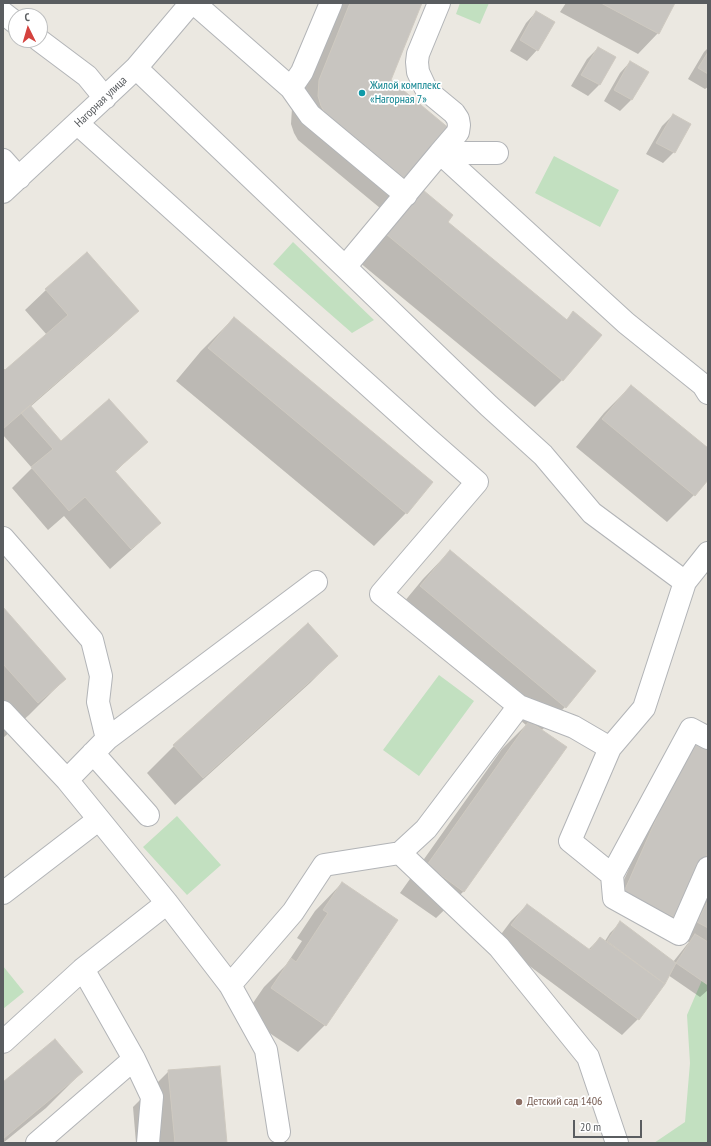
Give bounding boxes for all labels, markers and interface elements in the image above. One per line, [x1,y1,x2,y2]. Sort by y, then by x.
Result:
north arrow [8,8,48,48]
text: С [24,10,30,24]
street label: Нагорная улица [72,74,130,130]
place label: Жилой комплекс «Нагорная 7» [370,79,441,107]
marker: Жилой комплекс «Нагорная 7» [357,88,367,98]
place label: Детский сад 1406 [527,1095,602,1109]
marker: Детский сад 1406 [514,1097,524,1107]
scale bar [575,1112,644,1138]
text: 20 m [580,1119,601,1134]

